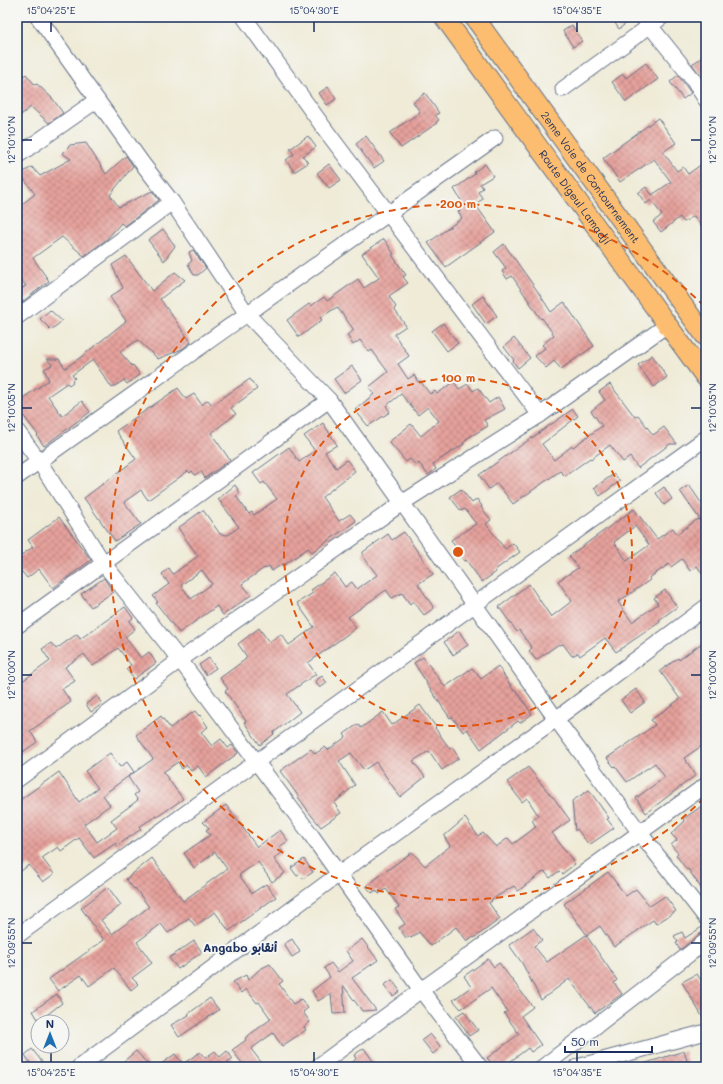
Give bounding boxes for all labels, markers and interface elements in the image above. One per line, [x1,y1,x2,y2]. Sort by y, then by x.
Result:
text: 15°04'25"E [26,3,76,17]
text: 15°04'30"E [289,3,339,17]
text: 15°04'35"E [552,3,602,17]
street label: 2eme Voie de Contournement [538,108,644,246]
text: 12°10'10"N [4,116,18,164]
text: 12°10'10"N [705,116,719,164]
street label: Route Digeul Lamadji [536,147,615,248]
text: 200 m [440,195,476,211]
text: 100 m [441,369,475,385]
text: 12°10'05"N [4,383,18,433]
text: 12°10'05"N [705,383,719,433]
centre of rings [451,545,465,559]
text: 12°10'00"N [4,650,18,700]
text: 12°10'00"N [705,650,719,700]
text: 12°09'55"N [4,918,18,968]
text: 12°09'55"N [705,918,719,968]
district label: Angabo أنقابو [203,939,278,956]
north arrow [30,1014,70,1054]
text: N [46,1016,54,1031]
scale bar [565,1028,652,1054]
text: 50 m [571,1033,599,1049]
text: 15°04'25"E [26,1065,76,1079]
text: 15°04'30"E [289,1065,339,1079]
text: 15°04'35"E [552,1065,602,1079]

